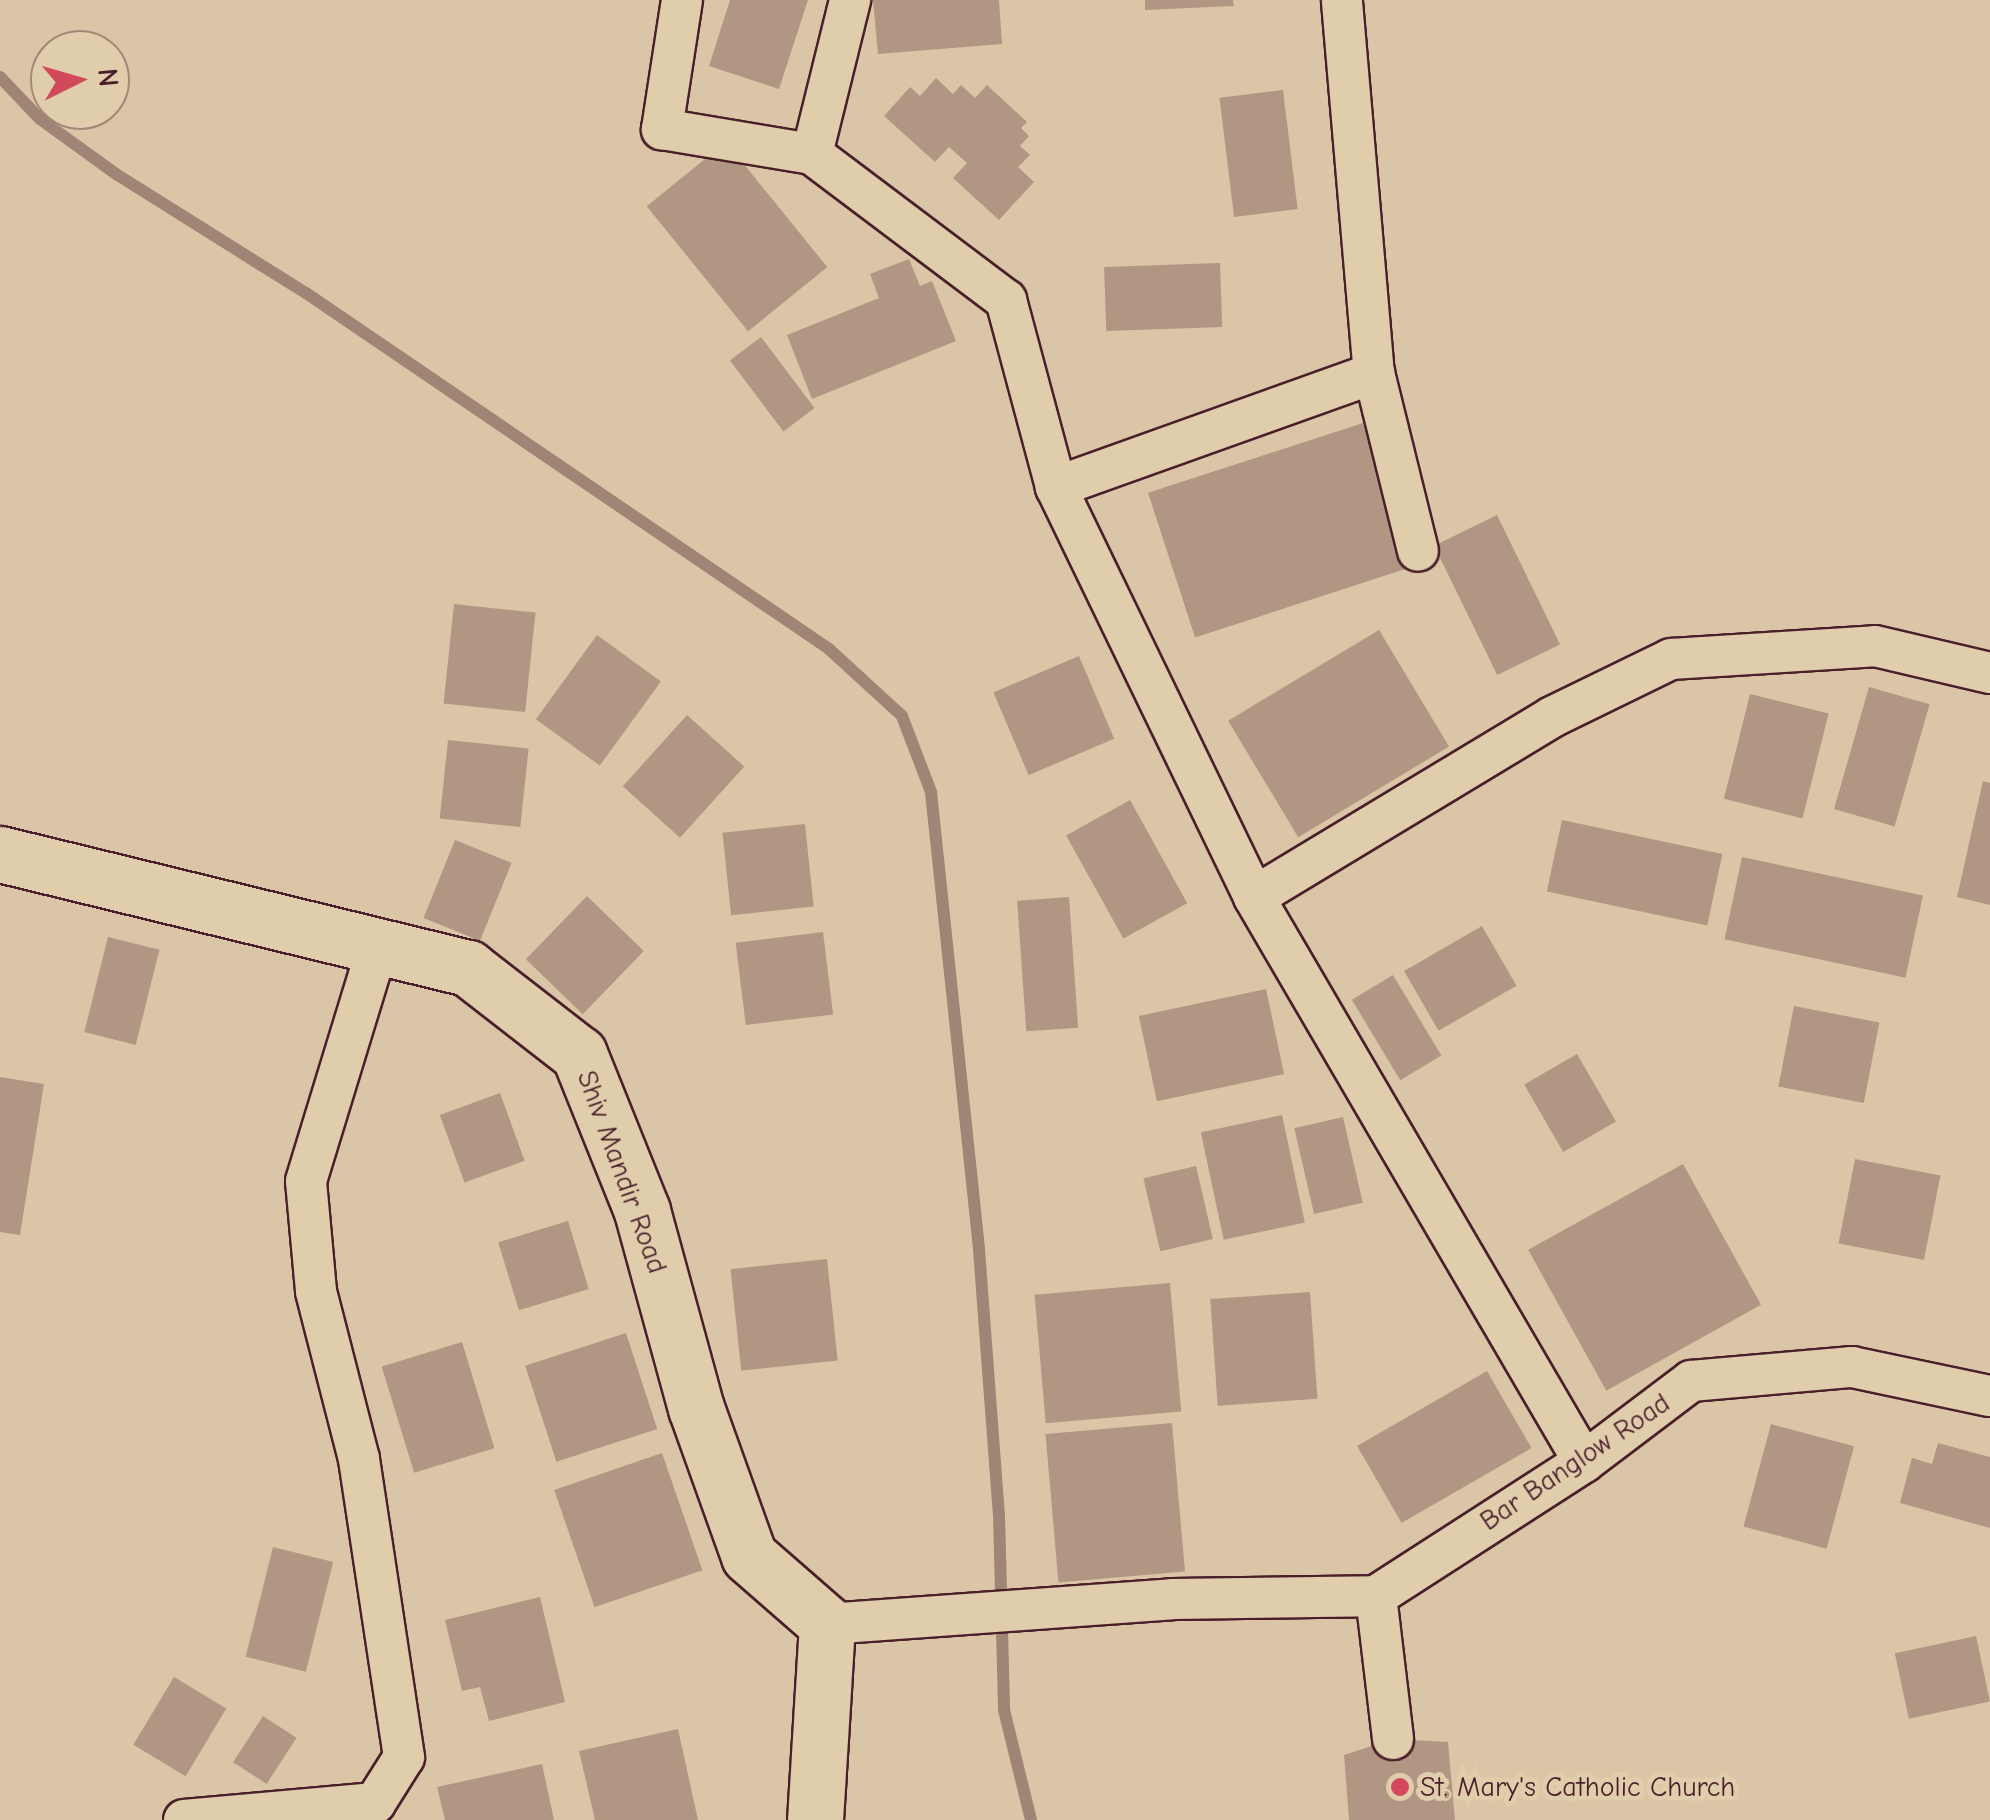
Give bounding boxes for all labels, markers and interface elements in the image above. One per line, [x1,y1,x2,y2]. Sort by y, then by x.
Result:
north arrow [30,30,130,130]
text: N [91,67,125,88]
street label: Shiv Mandir Road [570,1066,674,1278]
street label: Bar Banglow Road [1474,1386,1676,1538]
place label: St. Mary's Catholic Church [1420,1770,1735,1804]
marker: St. Mary's Catholic Church [1389,1776,1411,1798]

